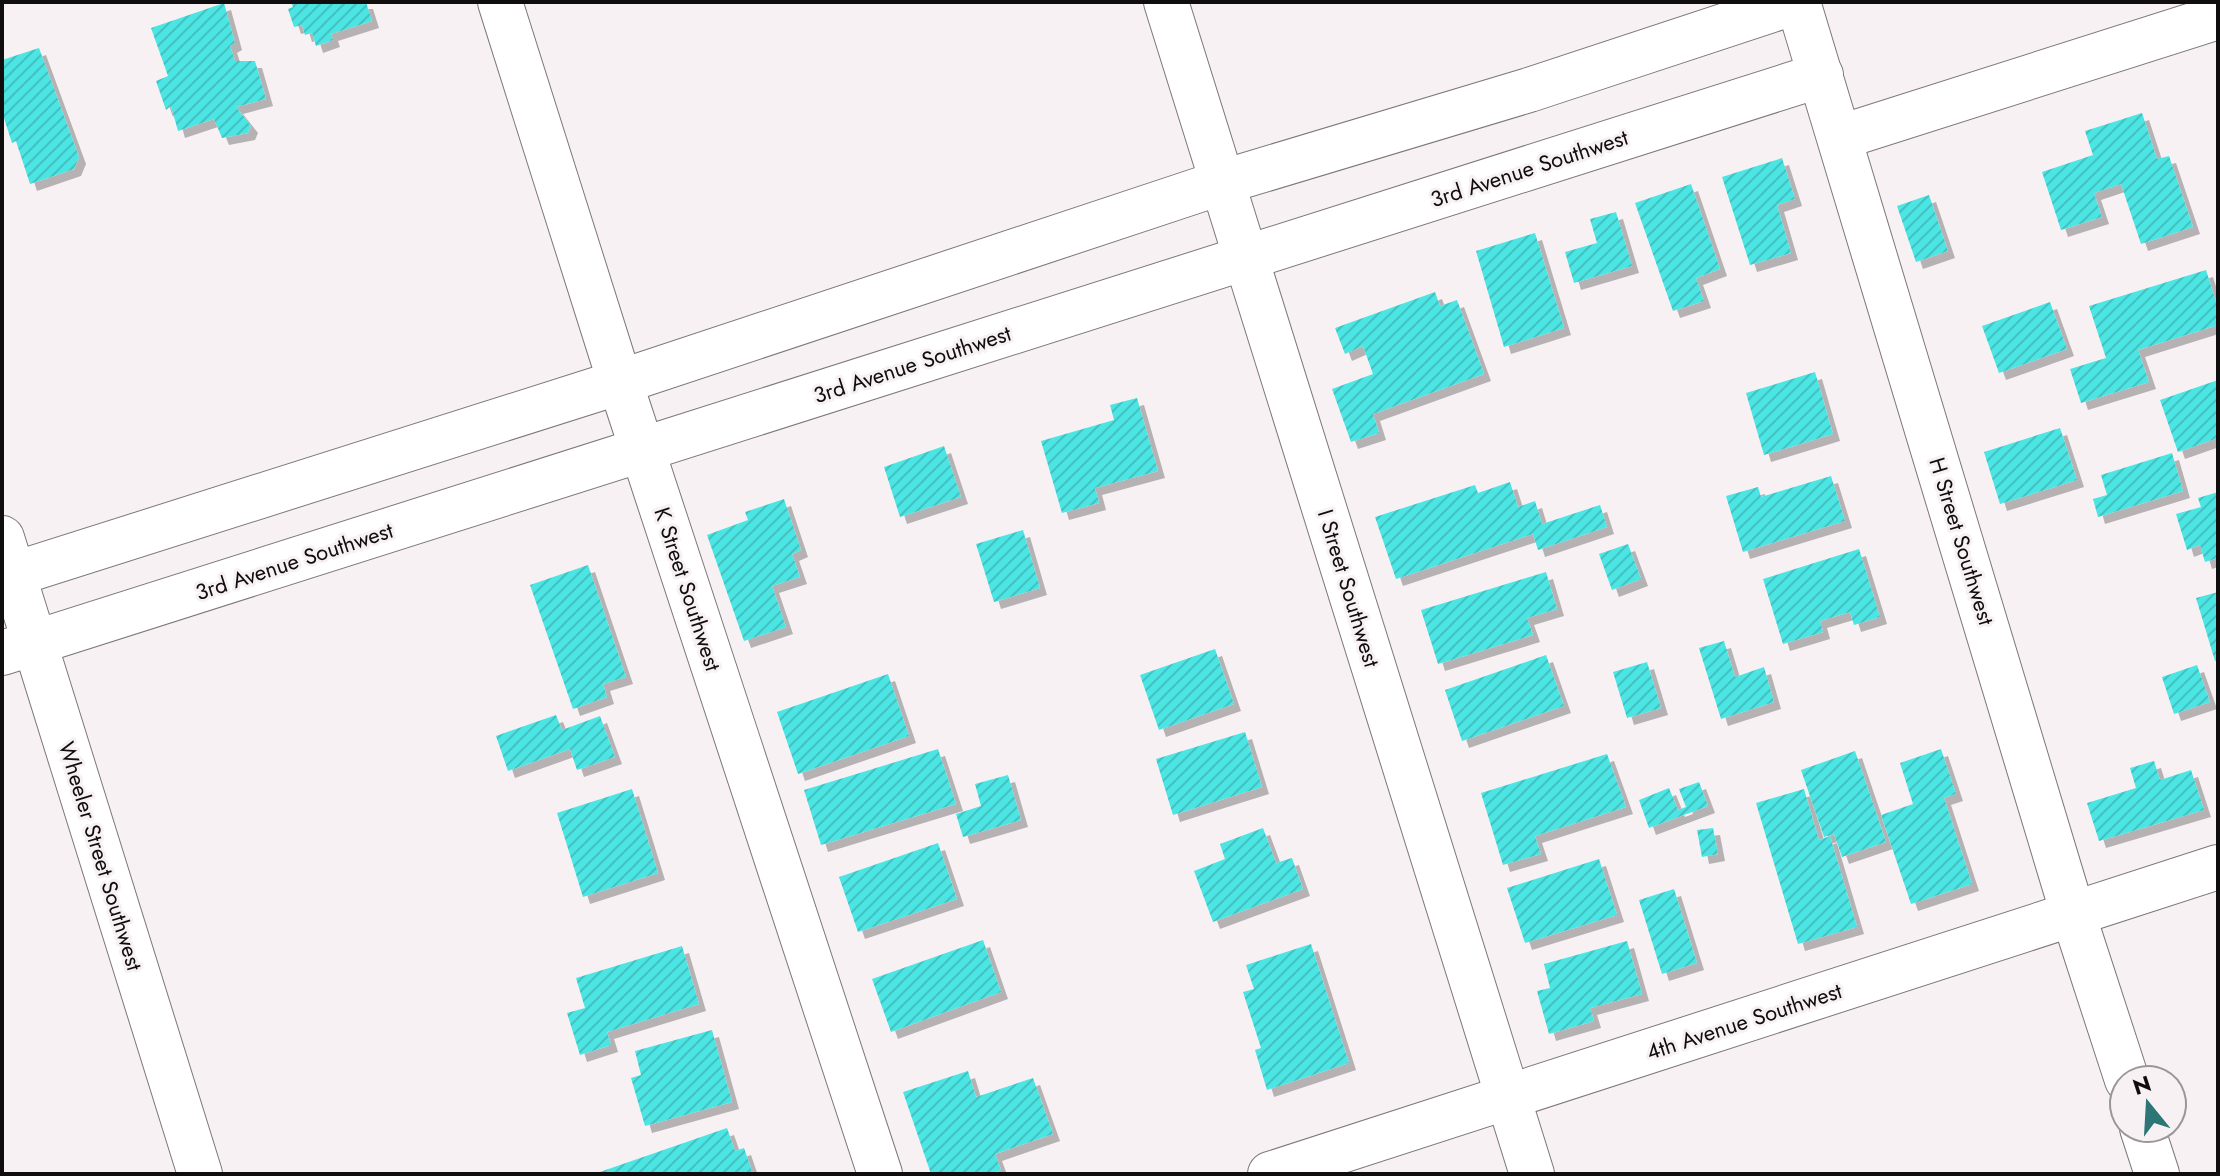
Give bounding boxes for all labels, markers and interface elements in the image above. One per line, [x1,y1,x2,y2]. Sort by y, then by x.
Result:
street label: 3rd Avenue Southwest [1426,121,1633,215]
street label: 3rd Avenue Southwest [809,317,1016,411]
street label: H Street Southwest [1921,453,2003,629]
street label: K Street Southwest [646,503,730,676]
street label: I Street Southwest [1310,505,1388,672]
street label: 3rd Avenue Southwest [191,514,398,608]
street label: Wheeler Street Southwest [51,737,151,975]
street label: 4th Avenue Southwest [1642,974,1847,1068]
north arrow [2108,1064,2188,1144]
text: N [2129,1067,2155,1103]

